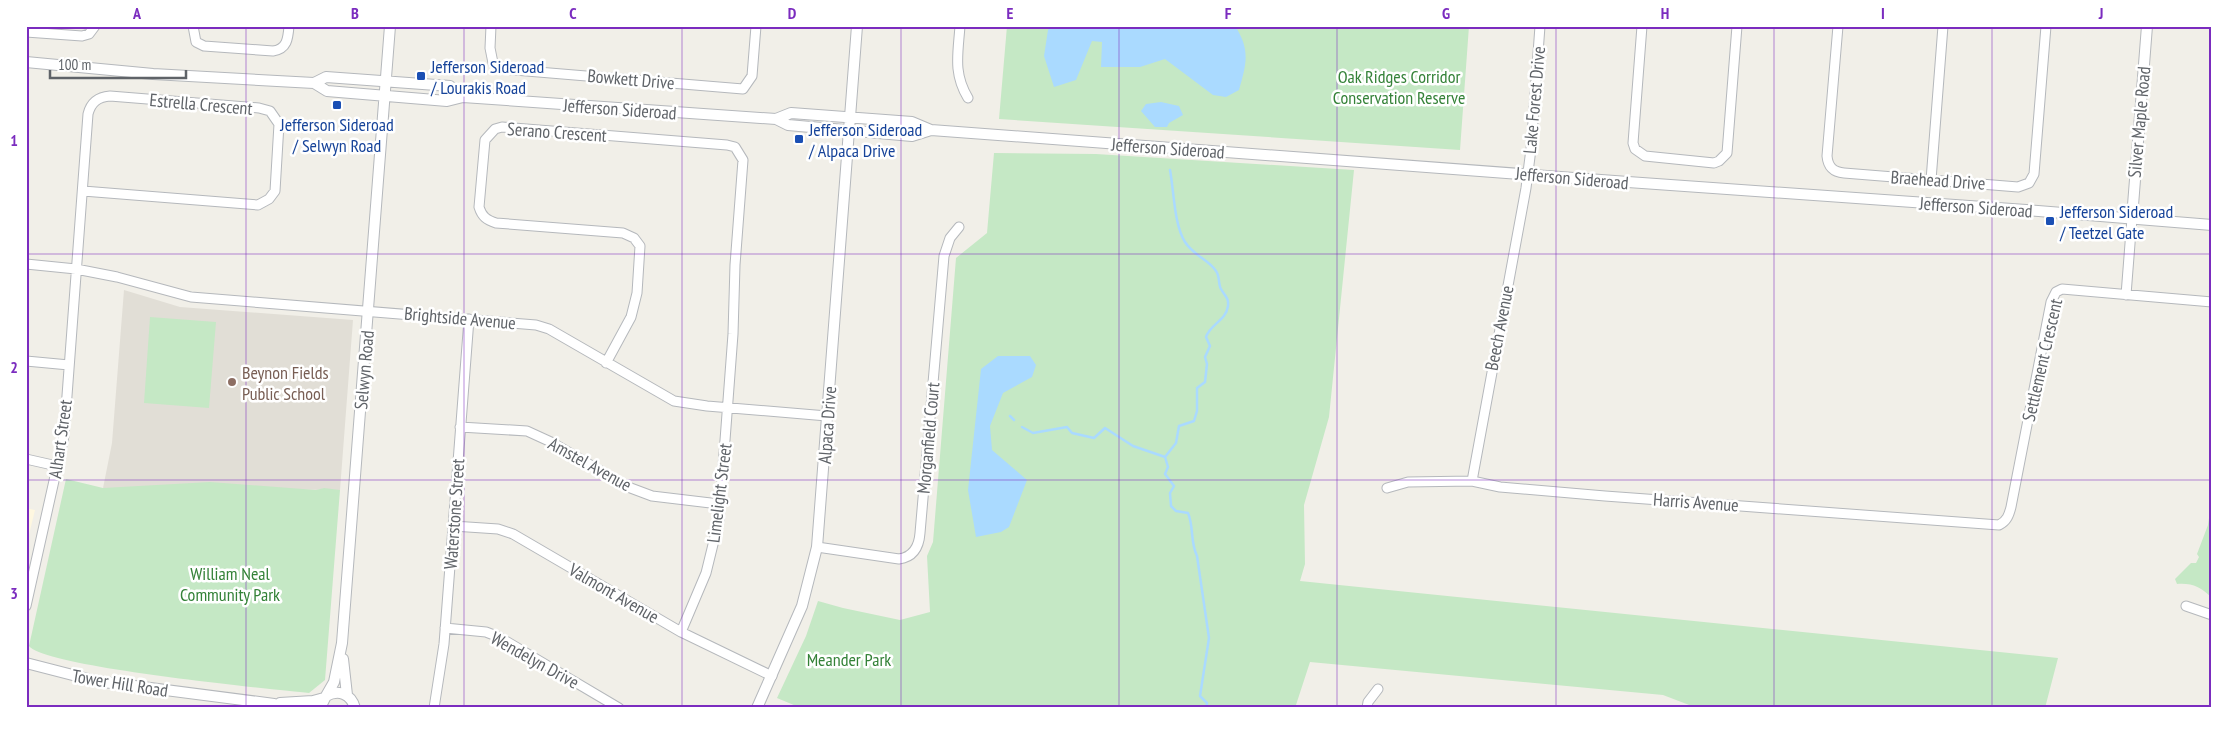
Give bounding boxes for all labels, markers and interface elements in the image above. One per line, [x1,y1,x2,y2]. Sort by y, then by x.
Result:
text: A [132,3,142,23]
text: B [351,3,359,23]
text: C [569,3,577,23]
text: D [788,3,797,23]
text: E [1007,3,1014,23]
text: F [1225,3,1232,23]
text: G [1442,3,1450,23]
text: H [1661,3,1669,23]
text: I [1881,3,1885,23]
text: J [2098,3,2103,23]
street label: Lake Forest Drive [1518,45,1550,155]
scale bar [50,48,186,80]
text: 100 m [58,55,91,74]
place label: Jefferson Sideroad / Lourakis Road [430,55,544,99]
street label: Bowkett Drive [586,64,676,94]
park label: Oak Ridges Corridor Conservation Reserve [1333,65,1465,109]
street label: Silver Maple Road [2123,65,2155,179]
marker: Jefferson Sideroad / Lourakis Road [415,70,427,82]
street label: Estrella Crescent [149,88,254,120]
street label: Jefferson Sideroad [562,94,677,124]
marker: Jefferson Sideroad / Selwyn Road [331,99,343,111]
place label: Jefferson Sideroad / Selwyn Road [279,113,394,157]
street label: Serano Crescent [507,117,608,147]
place label: Jefferson Sideroad / Alpaca Drive [808,118,922,162]
text: 1 [10,130,18,150]
marker: Jefferson Sideroad / Alpaca Drive [793,133,805,145]
street label: Jefferson Sideroad [1110,133,1225,163]
street label: Jefferson Sideroad [1514,162,1629,194]
street label: Braehead Drive [1890,165,1986,195]
street label: Jefferson Sideroad [1918,192,2033,222]
place label: Jefferson Sideroad / Teetzel Gate [2059,200,2173,244]
marker: Jefferson Sideroad / Teetzel Gate [2044,215,2056,227]
street label: Beech Avenue [1479,283,1519,373]
street label: Settlement Crescent [2017,296,2067,424]
street label: Brightside Avenue [403,302,517,334]
street label: Selwyn Road [349,329,379,411]
text: 2 [10,357,18,377]
place label: Beynon Fields Public School [242,361,329,405]
marker: Beynon Fields Public School [226,376,238,388]
street label: Morganfield Court [912,381,944,495]
street label: Alpaca Drive [813,385,841,465]
street label: Alhart Street [43,398,77,480]
street label: Amstel Avenue [544,432,636,496]
street label: Limelight Street [701,442,737,544]
street label: Waterstone Street [439,458,469,570]
street label: Harris Avenue [1653,488,1739,516]
street label: Valmont Avenue [564,557,663,628]
park label: William Neal Community Park [180,562,280,606]
text: 3 [10,583,18,603]
street label: Wendelyn Drive [487,626,583,694]
park label: Meander Park [807,648,891,671]
street label: Tower Hill Road [70,664,170,702]

